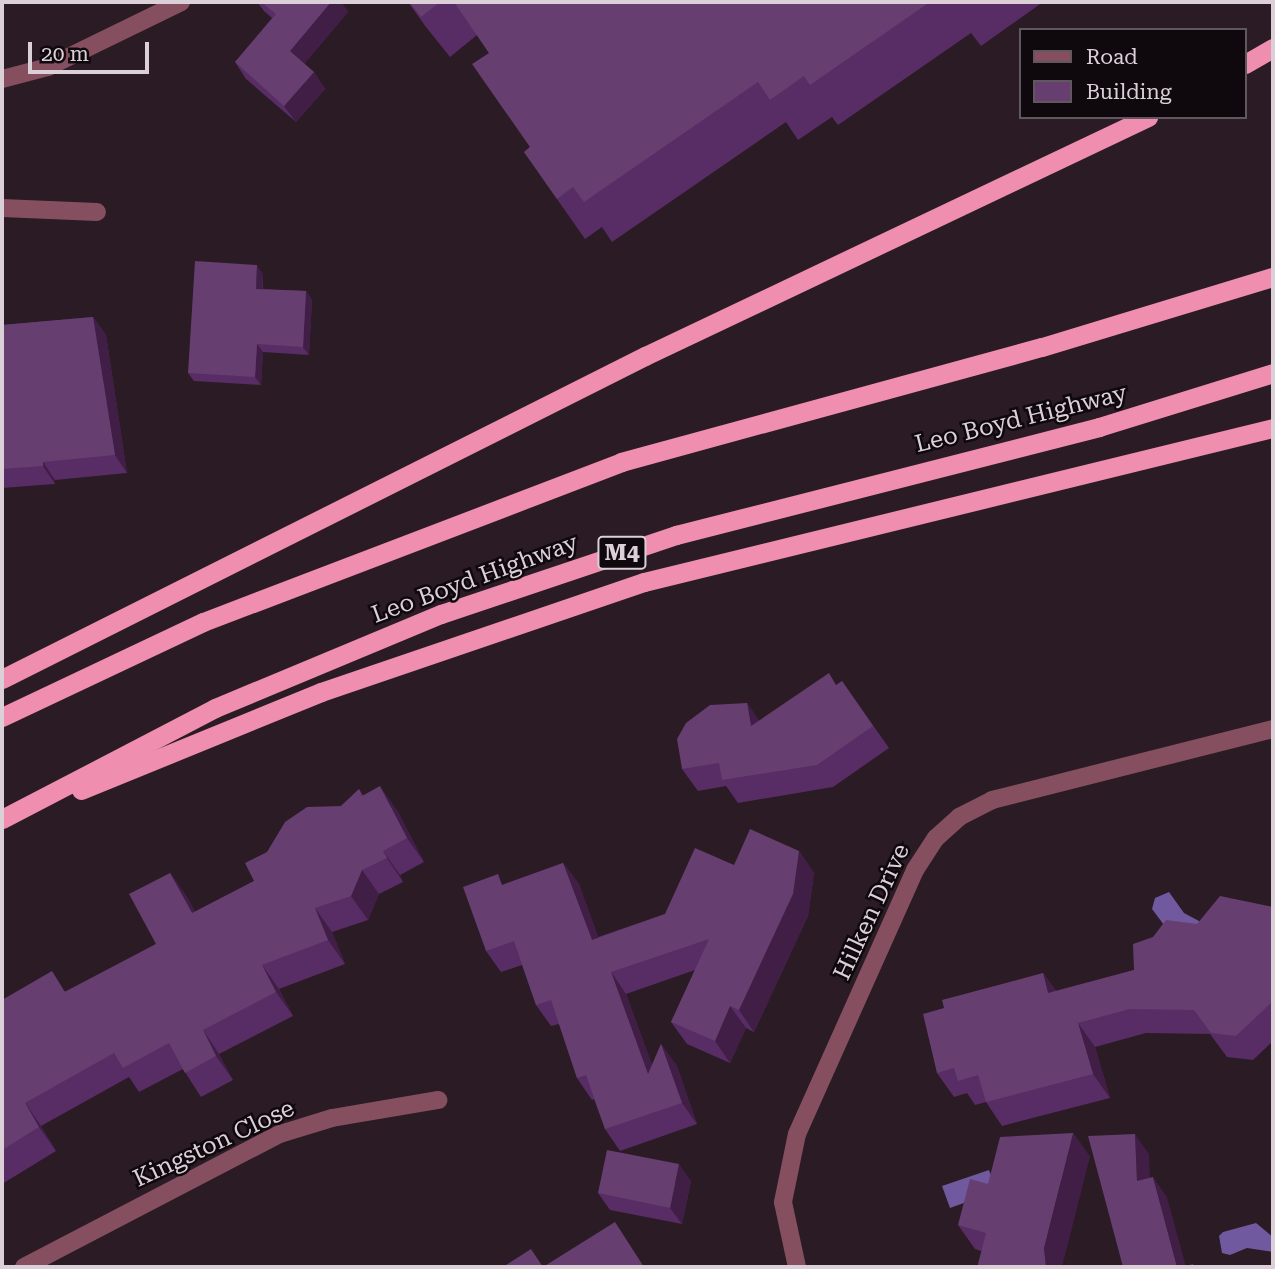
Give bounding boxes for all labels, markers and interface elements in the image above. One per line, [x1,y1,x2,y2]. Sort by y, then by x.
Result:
scale bar [32,28,152,72]
legend [1020,28,1247,119]
text: 20 m [41,42,89,66]
text: Road [1086,45,1138,69]
text: Building [1086,80,1172,104]
street label: Leo Boyd Highway [912,379,1130,459]
street label: Leo Boyd Highway [368,528,582,630]
road number: M4 [596,534,648,572]
street label: Hilken Drive [828,839,916,985]
street label: Kingston Close [129,1094,299,1194]

